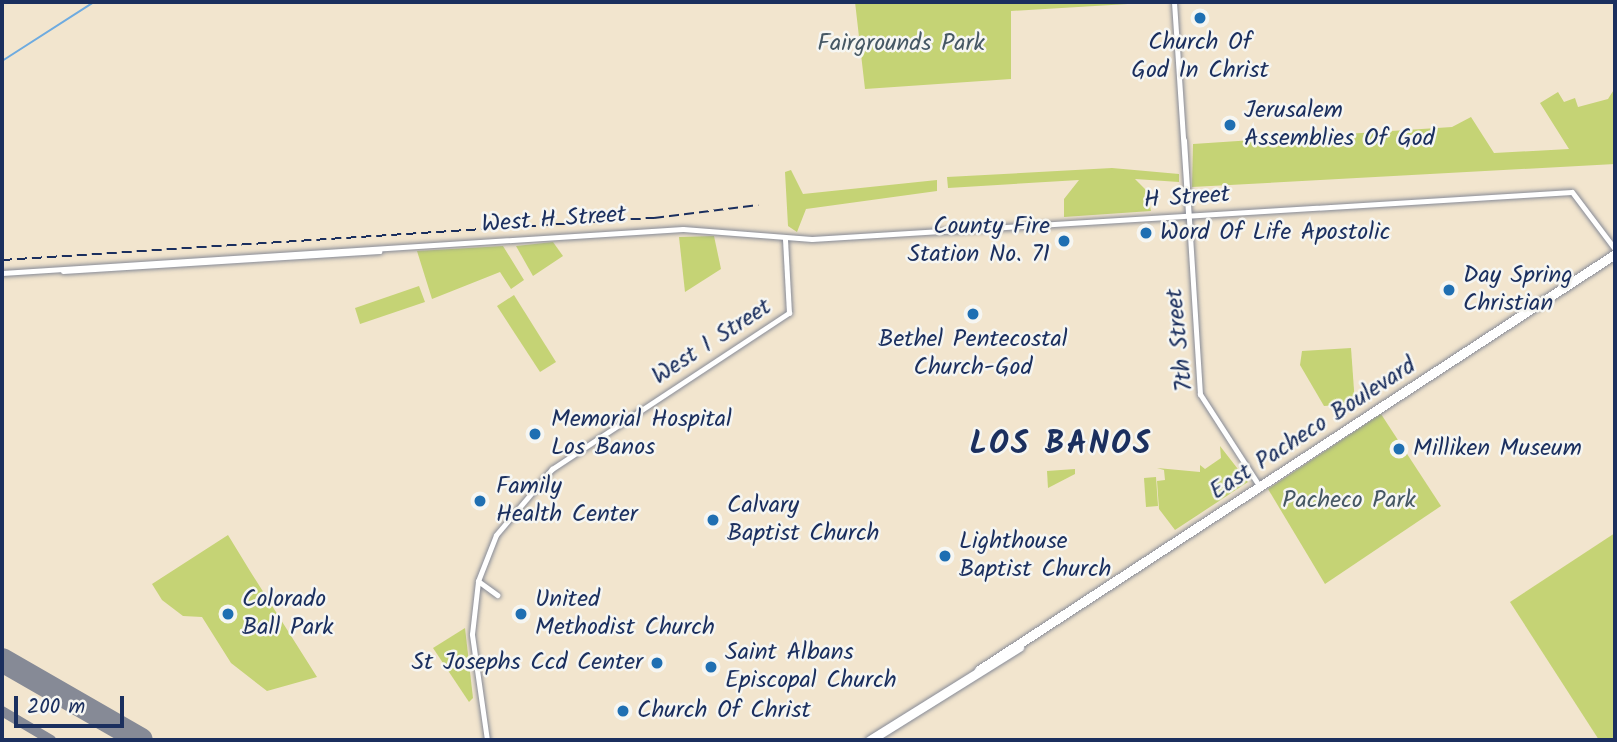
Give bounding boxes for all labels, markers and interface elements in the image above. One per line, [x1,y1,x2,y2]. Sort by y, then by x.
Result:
marker: Church Of God In Christ [1192,10,1208,26]
place label: Church Of God In Christ [1131,29,1269,85]
park label: Fairgrounds Park [817,30,985,58]
place label: Jerusalem Assemblies Of God [1244,97,1435,153]
marker: Jerusalem Assemblies Of God [1222,117,1238,133]
street label: H Street [1143,181,1231,215]
street label: West H Street [481,201,627,239]
place label: County Fire Station No. 71 [907,213,1050,269]
place label: Word Of Life Apostolic [1160,219,1390,247]
marker: Word Of Life Apostolic [1138,225,1154,241]
marker: County Fire Station No. 71 [1056,233,1072,249]
place label: Day Spring Christian [1463,262,1573,318]
marker: Day Spring Christian [1441,282,1457,298]
street label: 7th Street [1160,287,1200,393]
street label: West I Street [647,293,777,391]
marker: Bethel Pentecostal Church-God [965,306,981,322]
place label: Bethel Pentecostal Church-God [878,326,1068,382]
street label: East Pacheco Boulevard [1205,352,1421,506]
place label: Memorial Hospital Los Banos [551,406,732,462]
marker: Memorial Hospital Los Banos [525,424,545,444]
district label: LOS BANOS [971,426,1151,464]
place label: Milliken Museum [1413,435,1582,463]
marker: Milliken Museum [1391,441,1407,457]
place label: Family Health Center [496,473,638,529]
park label: Pacheco Park [1282,487,1416,515]
marker: Family Health Center [470,491,490,511]
place label: Calvary Baptist Church [727,492,879,548]
marker: Calvary Baptist Church [705,512,721,528]
place label: Lighthouse Baptist Church [959,528,1111,584]
marker: Lighthouse Baptist Church [937,548,953,564]
place label: Colorado Ball Park [242,586,333,642]
place label: United Methodist Church [535,586,715,642]
marker: Colorado Ball Park [220,606,236,622]
marker: United Methodist Church [513,606,529,622]
place label: Saint Albans Episcopal Church [725,639,897,695]
place label: St Josephs Ccd Center [411,649,643,677]
marker: St Josephs Ccd Center [649,655,665,671]
marker: Saint Albans Episcopal Church [703,659,719,675]
scale bar [18,682,128,726]
text: 200 m [27,691,85,724]
place label: Church Of Christ [637,697,811,725]
marker: Church Of Christ [615,703,631,719]

